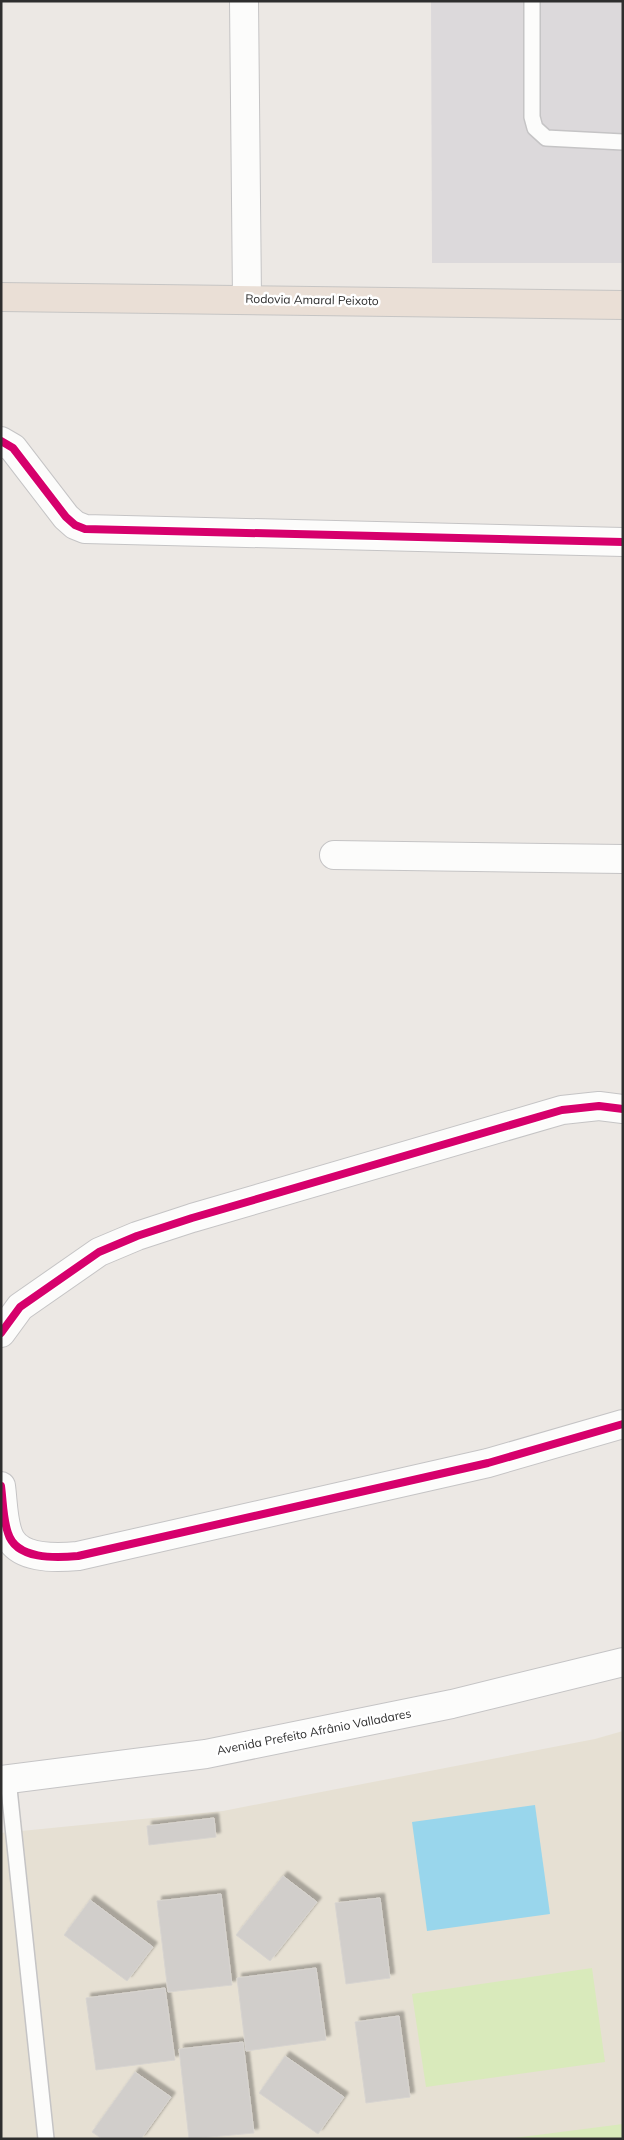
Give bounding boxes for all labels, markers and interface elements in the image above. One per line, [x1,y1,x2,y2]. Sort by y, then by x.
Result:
street label: Rodovia Amaral Peixoto [245,291,379,308]
street label: Avenida Prefeito Afrânio Valladares [215,1705,412,1758]

